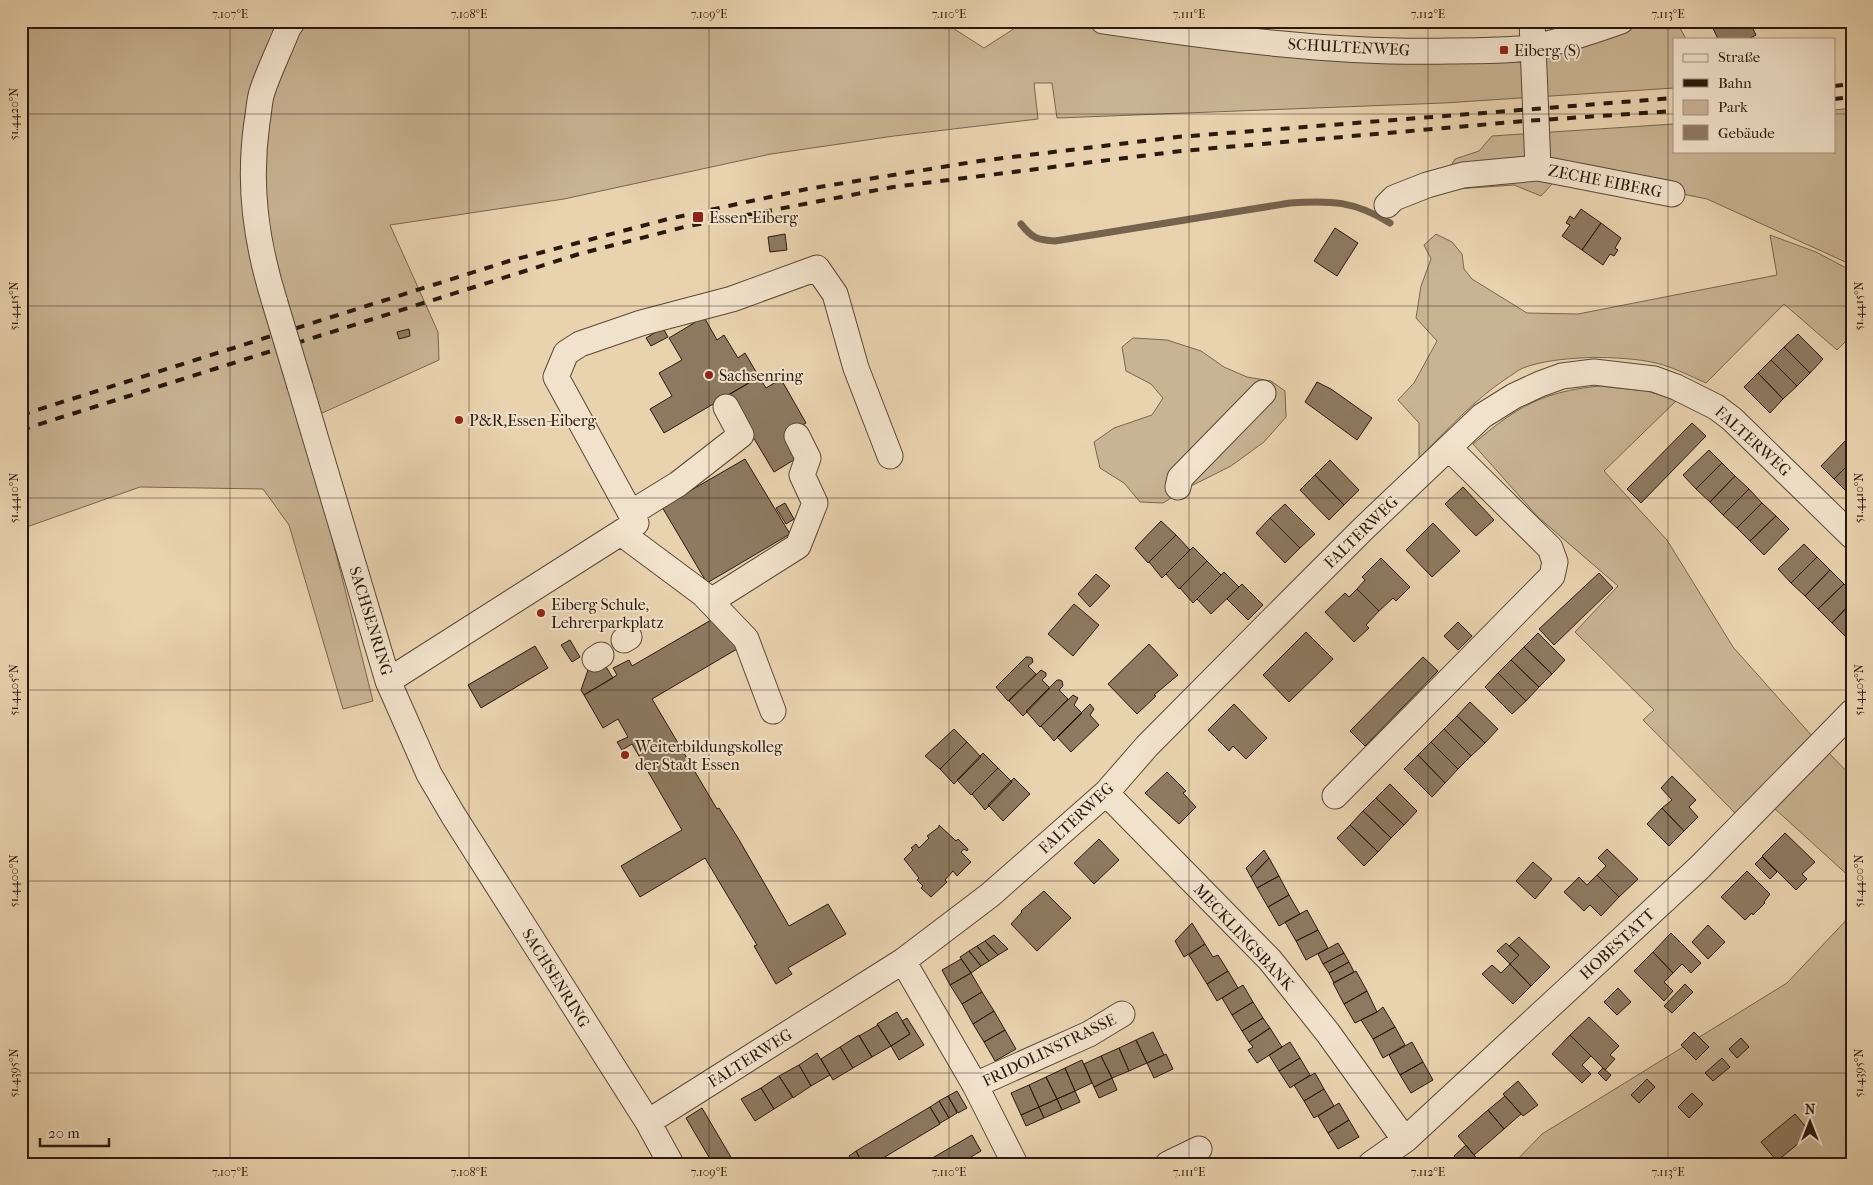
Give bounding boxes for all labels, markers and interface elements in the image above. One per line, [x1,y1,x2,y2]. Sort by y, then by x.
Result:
text: 7.107°E [212,7,248,21]
text: 7.108°E [451,7,487,21]
text: 7.109°E [691,7,727,21]
text: 7.110°E [932,7,966,21]
text: 7.111°E [1173,7,1205,21]
text: 7.112°E [1411,7,1445,21]
text: 7.113°E [1651,7,1685,21]
street label: SCHULTENWEG [1287,34,1411,60]
legend [1673,38,1836,152]
place label: Eiberg (S) [1514,41,1581,60]
marker: Eiberg (S) [1498,44,1510,56]
text: Straße [1718,48,1761,66]
text: Bahn [1718,74,1752,92]
text: 51.4420°N [7,88,21,140]
text: Park [1718,98,1748,116]
text: Gebäude [1718,124,1775,142]
street label: ZECHE EIBERG [1546,161,1664,201]
place label: Essen-Eiberg [709,208,798,227]
marker: Essen-Eiberg [691,210,705,224]
text: 51.4415°N [7,281,21,331]
text: 51.4415°N [1852,281,1866,331]
place label: Sachsenring [719,366,804,385]
marker: Sachsenring [703,369,715,381]
street label: FALTERWEG [1711,402,1795,480]
place label: P&R,Essen-Eiberg [469,411,596,430]
marker: P&R,Essen-Eiberg [453,414,465,426]
text: 51.4410°N [7,473,21,523]
text: 51.4410°N [1852,473,1866,523]
street label: FALTERWEG [1320,492,1402,572]
street label: SACHSENRING [345,564,397,678]
place label: Eiberg Schule, Lehrerparkplatz [551,595,664,632]
marker: Eiberg Schule, Lehrerparkplatz [535,607,547,619]
text: 51.4405°N [7,664,21,716]
text: 51.4405°N [1852,664,1866,716]
place label: Weiterbildungskolleg der Stadt Essen [634,737,783,774]
marker: Weiterbildungskolleg der Stadt Essen [619,749,631,761]
street label: FALTERWEG [1035,778,1117,858]
text: 51.4400°N [7,854,21,908]
text: 51.4400°N [1852,854,1866,908]
street label: MECKLINGSBANK [1190,880,1299,995]
street label: HOBESTATT [1576,904,1659,984]
street label: SACHSENRING [518,925,594,1031]
street label: FRIDOLINSTRASSE [979,1009,1119,1091]
street label: FALTERWEG [704,1025,796,1091]
text: 51.4395°N [7,1048,21,1098]
text: 51.4395°N [1852,1048,1866,1098]
north arrow [1786,1098,1836,1148]
text: N [1805,1101,1816,1118]
scale bar [40,1115,109,1147]
text: 20 m [48,1124,80,1142]
text: 7.107°E [212,1165,248,1179]
text: 7.108°E [451,1165,487,1179]
text: 7.109°E [691,1165,727,1179]
text: 7.110°E [932,1165,966,1179]
text: 7.111°E [1173,1165,1205,1179]
text: 7.112°E [1411,1165,1445,1179]
text: 7.113°E [1651,1165,1685,1179]

